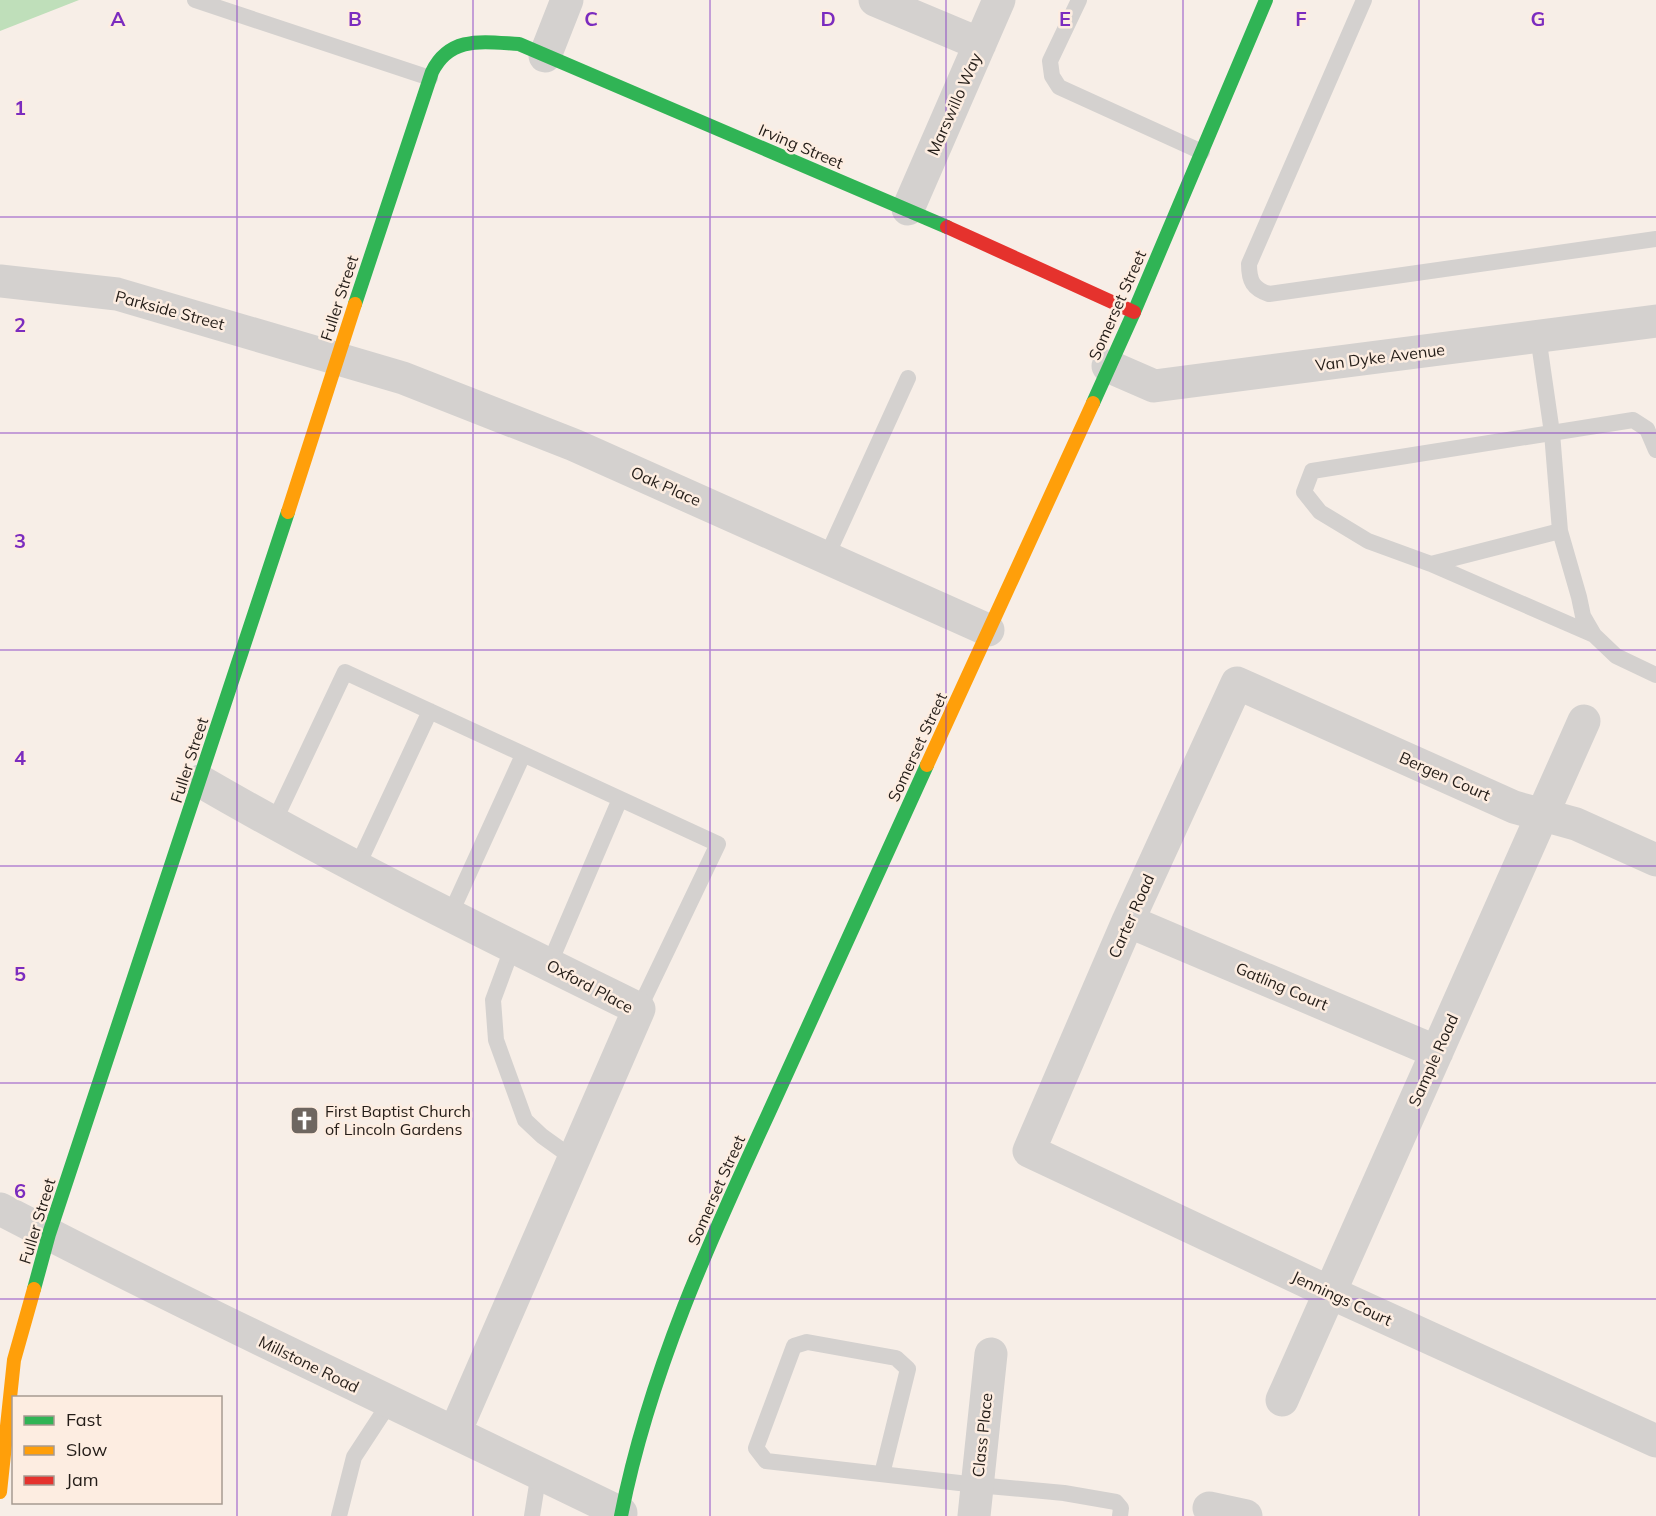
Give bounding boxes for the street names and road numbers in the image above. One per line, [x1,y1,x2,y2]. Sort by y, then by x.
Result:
street label: Marswillo Way [922,49,986,158]
street label: Irving Street [756,119,847,173]
street label: Somerset Street [1084,247,1150,363]
street label: Fuller Street [316,252,362,343]
street label: Parkside Street [113,286,227,334]
street label: Van Dyke Avenue [1314,339,1446,375]
street label: Oak Place [628,462,704,510]
street label: Somerset Street [883,689,951,805]
street label: Fuller Street [166,714,212,805]
street label: Bergen Court [1396,747,1494,805]
street label: Carter Road [1104,871,1158,961]
street label: Oxford Place [543,955,637,1017]
street label: Gatling Court [1233,958,1332,1015]
street label: Sample Road [1404,1011,1462,1109]
street label: Somerset Street [683,1132,749,1248]
street label: Fuller Street [14,1175,60,1266]
street label: Jennings Court [1289,1266,1396,1330]
street label: Millstone Road [256,1331,362,1397]
street label: Class Place [968,1392,996,1478]

